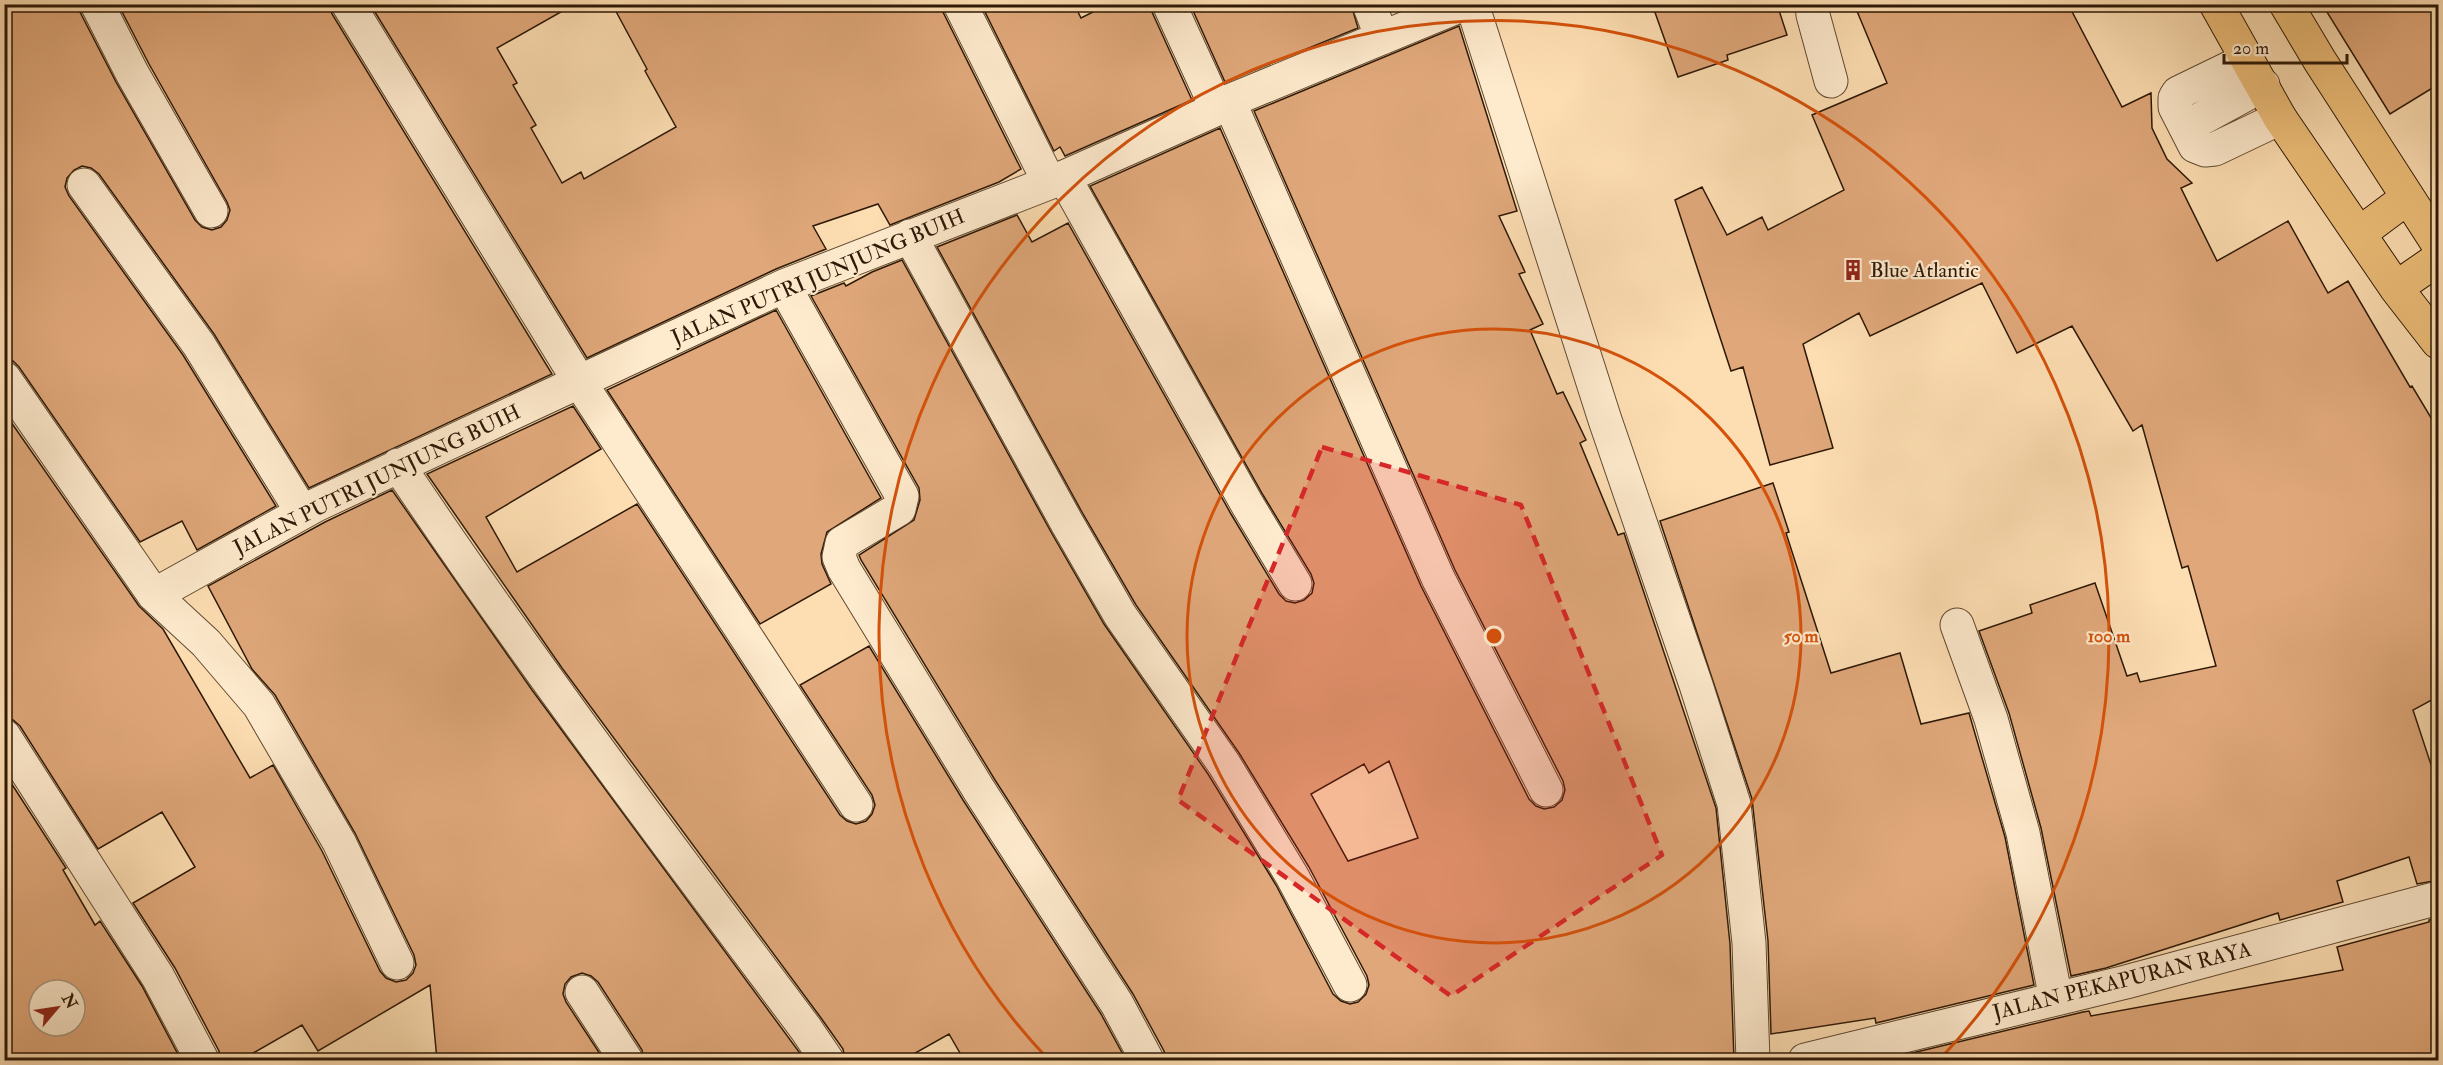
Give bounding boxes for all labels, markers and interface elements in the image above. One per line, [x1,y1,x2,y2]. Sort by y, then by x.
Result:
scale bar [2224,27,2347,65]
text: 20 m [2233,37,2269,60]
street label: JALAN PUTRI JUNJUNG BUIH [666,203,969,352]
place label: Blue Atlantic [1870,257,1979,284]
building icon: Blue Atlantic [1841,258,1865,282]
street label: JALAN PUTRI JUNJUNG BUIH [228,399,525,562]
text: 50 m [1784,625,1819,648]
text: 100 m [2088,625,2131,648]
centre of rings [1484,626,1504,646]
street label: JALAN PEKAPURAN RAYA [1989,936,2254,1026]
north arrow [27,978,87,1038]
text: N [57,989,82,1013]

